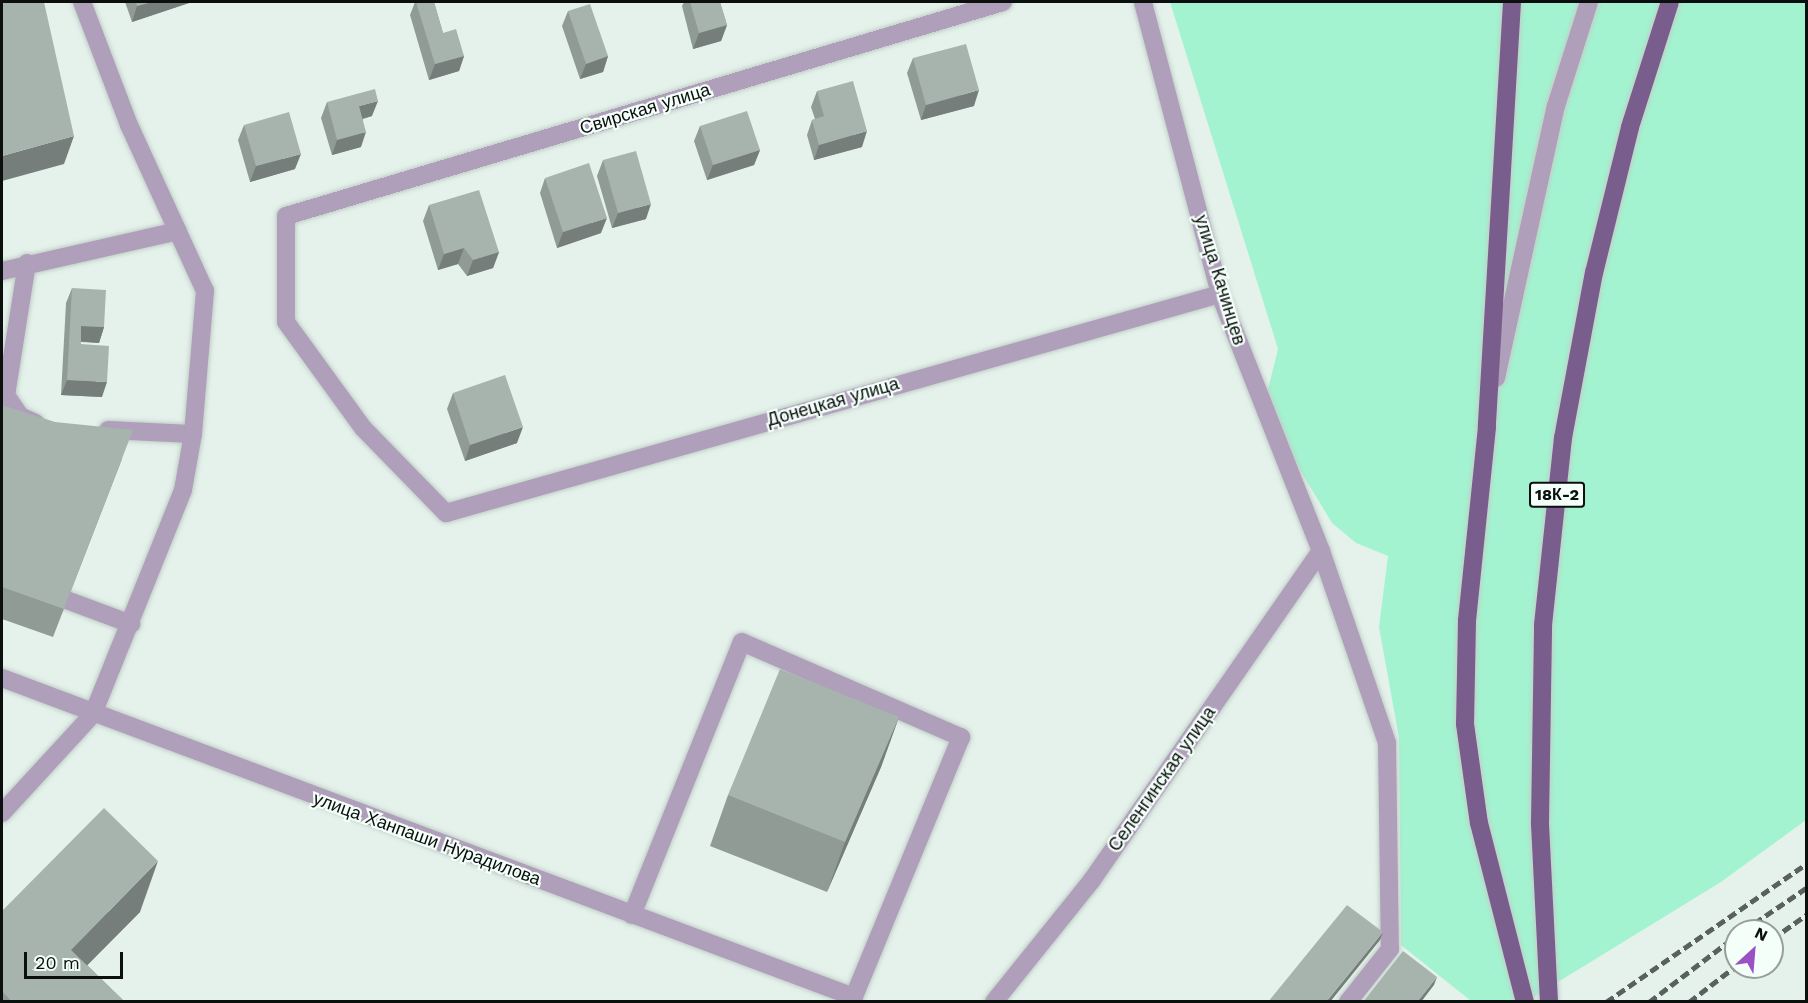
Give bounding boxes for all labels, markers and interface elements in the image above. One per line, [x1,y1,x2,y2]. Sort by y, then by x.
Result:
street label: Свирская улица [577,79,713,139]
street label: улица Качинцев [1190,212,1250,348]
street label: Донецкая улица [765,373,901,431]
road number: 18К-2 [1528,482,1586,508]
street label: Селенгинская улица [1104,702,1220,856]
street label: улица Ханпаши Нурадилова [310,788,544,890]
north arrow [1724,919,1784,979]
text: N [1752,923,1771,945]
scale bar [27,940,126,978]
text: 20 m [35,952,80,973]

